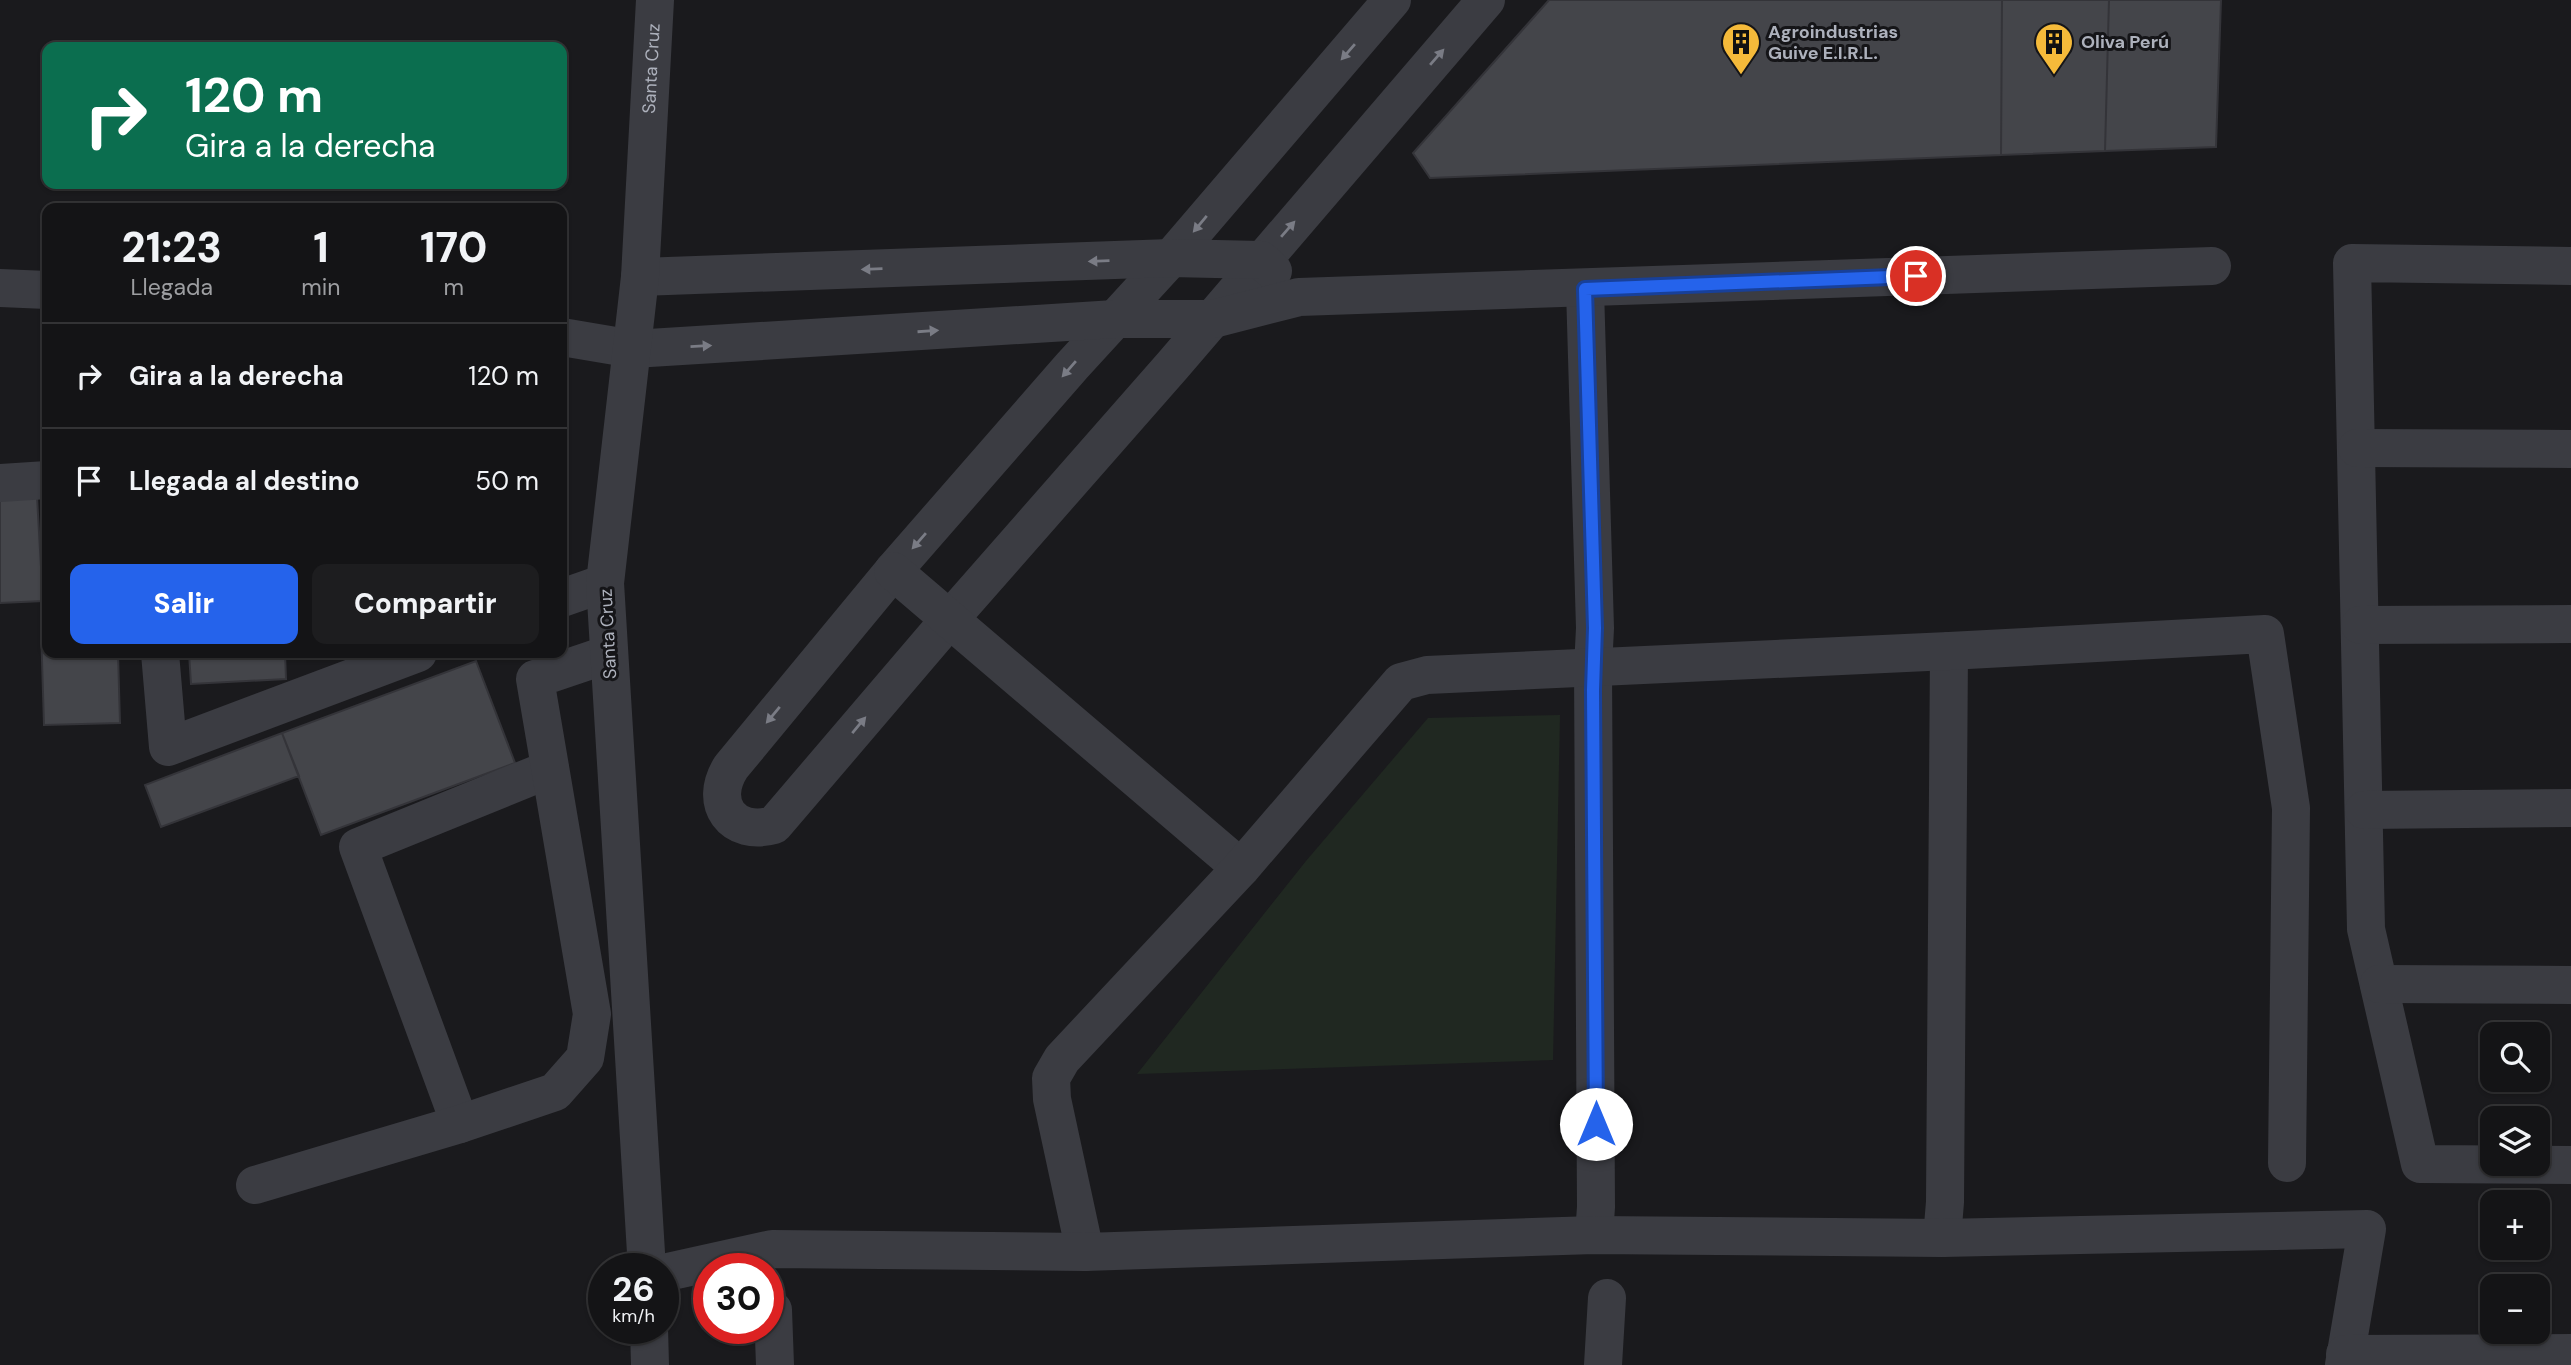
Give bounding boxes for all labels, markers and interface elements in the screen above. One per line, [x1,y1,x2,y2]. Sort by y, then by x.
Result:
place label: Agroindustrias Guive E.I.R.L. [1768,20,1898,65]
building icon: Agroindustrias Guive E.I.R.L. [1720,21,1762,76]
building icon: Oliva Perú [2033,21,2075,76]
street label: Santa Cruz [637,23,666,114]
place label: Oliva Perú [2081,30,2169,54]
one-way arrow [1341,43,1356,60]
one-way arrow [1429,48,1444,65]
text: 120 m [185,63,323,127]
icon: right [70,70,161,161]
text: Gira a la derecha [185,125,435,167]
one-way arrow [1193,216,1208,233]
text: 21:23 [121,220,222,275]
text: 1 [313,220,329,275]
text: 170 [420,220,488,275]
one-way arrow [1280,220,1296,238]
pin [1886,246,1946,306]
one-way arrow [1088,255,1110,266]
icon: arrive [1897,257,1935,295]
one-way arrow [861,263,883,274]
text: Llegada [130,272,213,302]
text: min [301,272,341,302]
text: m [444,272,464,302]
one-way arrow [917,325,939,336]
one-way arrow [690,340,712,351]
icon: right [70,357,108,395]
text: Gira a la derecha [129,359,344,393]
text: 120 m [468,359,539,393]
one-way arrow [1062,361,1077,378]
icon: arrive [70,462,108,500]
text: Llegada al destino [129,464,360,498]
text: 50 m [475,464,539,498]
one-way arrow [912,532,928,549]
button: Salir [70,564,298,644]
button: Compartir [312,564,539,644]
street label: Santa Cruz [594,588,622,680]
one-way arrow [766,706,781,724]
one-way arrow [851,717,866,734]
map controls [2480,1022,2550,1344]
button: search [2480,1022,2550,1092]
position arrow [1559,1087,1633,1161]
button: layers [2480,1106,2550,1176]
button: + [2480,1190,2550,1260]
speed limit sign: 30 [693,1253,784,1344]
text: 26 [612,1266,655,1312]
button: − [2480,1274,2550,1344]
text: km/h [612,1304,655,1328]

